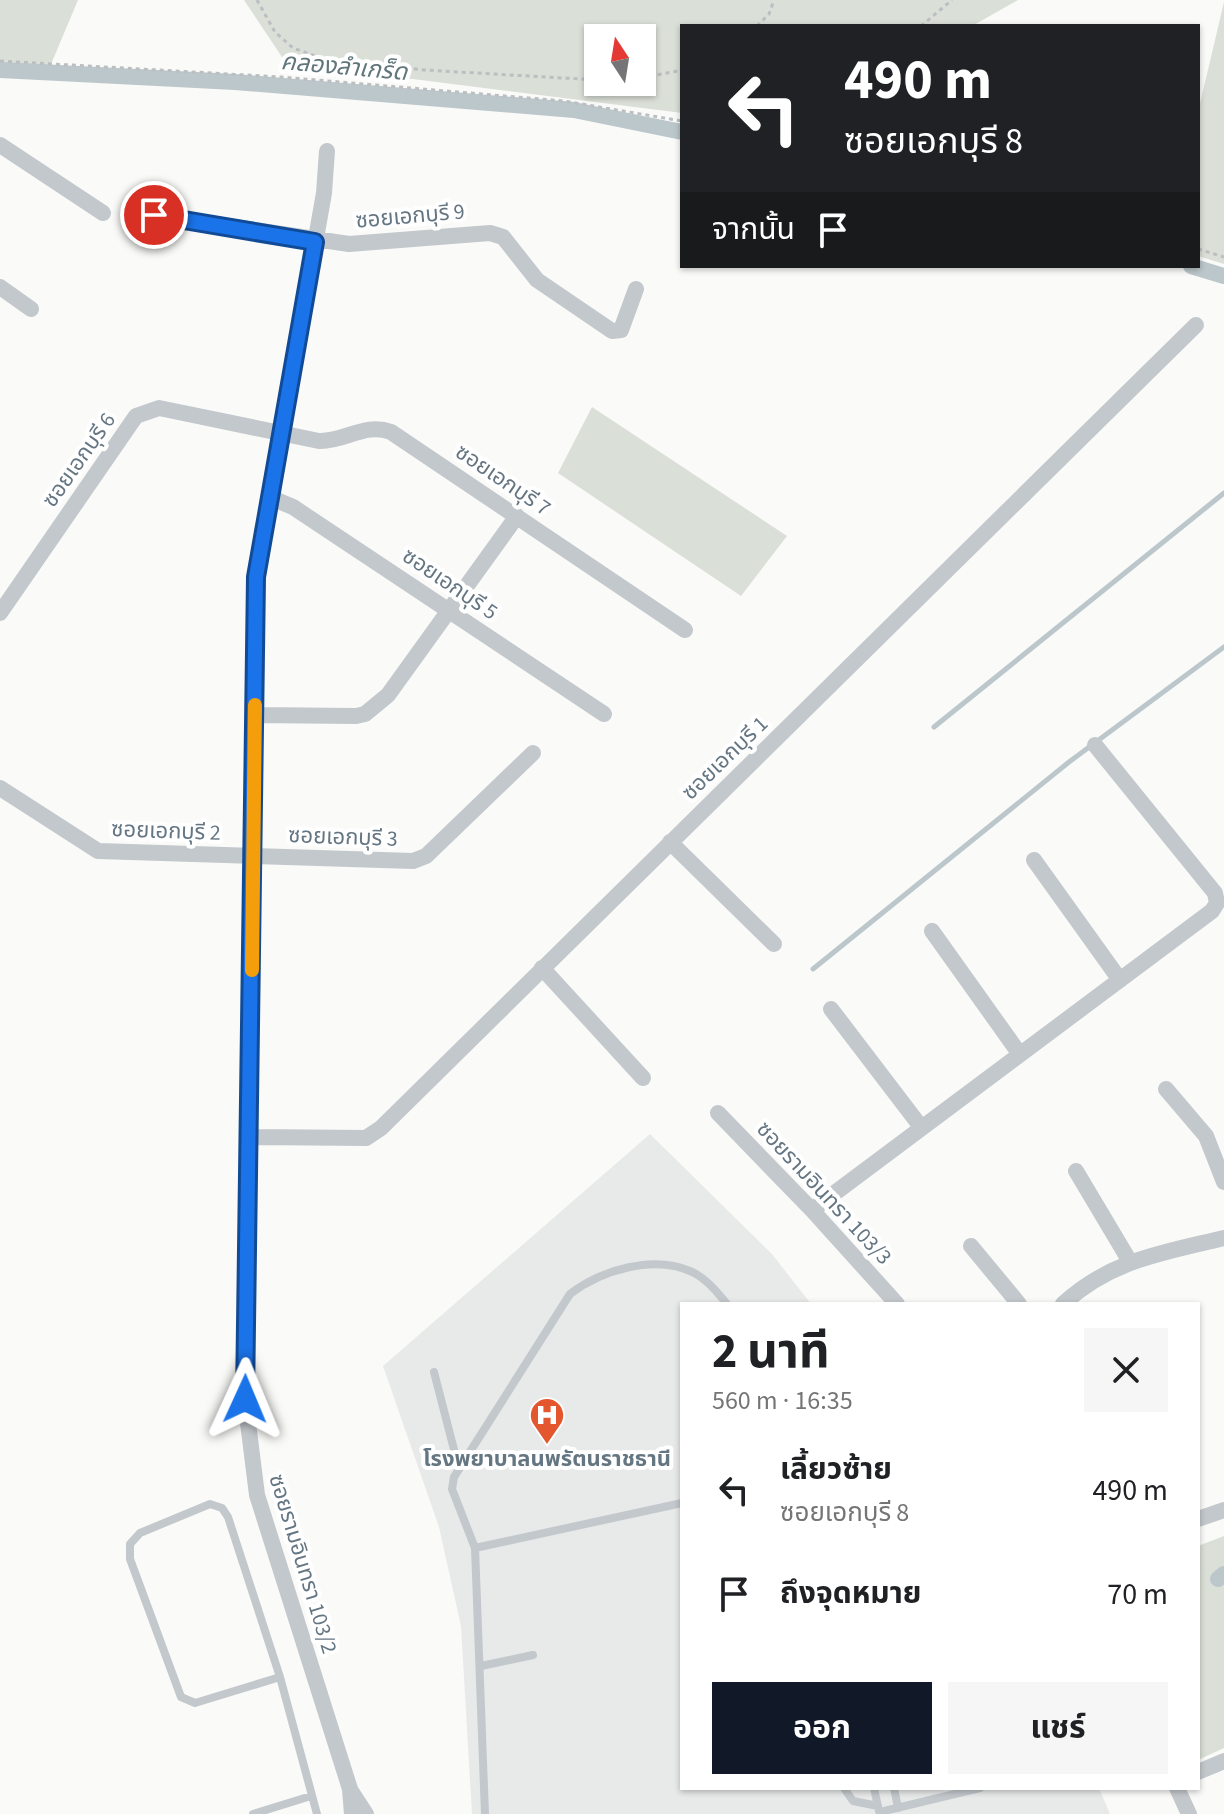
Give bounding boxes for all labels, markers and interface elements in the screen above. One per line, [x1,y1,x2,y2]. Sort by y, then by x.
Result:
north arrow [584,24,656,96]
map controls [584,24,656,96]
text: 490 m [844,41,992,120]
water label: คลองลำเกร็ด [279,44,410,90]
icon: left [712,56,816,160]
text: ซอยเอกบุรี 8 [844,116,1023,167]
pin [120,181,188,249]
icon: arrive [132,193,176,237]
street label: ซอยเอกบุรี 9 [354,195,466,237]
text: จากนั้น [712,208,795,251]
icon: arrive [811,208,855,252]
street label: ซอยเอกบุรี 6 [35,406,124,514]
street label: ซอยเอกบุรี 7 [449,436,557,524]
street label: ซอยเอกบุรี 5 [396,540,504,628]
street label: ซอยเอกบุรี 1 [675,708,775,808]
street label: ซอยเอกบุรี 2 [111,813,221,849]
street label: ซอยเอกบุรี 3 [288,819,398,855]
street label: ซอยรามอินทรา 103/3 [749,1114,899,1272]
text: 2 นาที [712,1318,830,1386]
button: close [1084,1328,1168,1412]
position arrow [203,1357,287,1441]
text: 560 m · 16:35 [712,1382,853,1419]
hospital icon: โรงพยาบาลนพรัตนราชธานี [528,1396,566,1446]
place label: โรงพยาบาลนพรัตนราชธานี [423,1443,671,1475]
text: เลี้ยวซ้าย [780,1448,892,1491]
icon: left [712,1468,756,1512]
text: 490 m [1092,1469,1168,1512]
street label: ซอยรามอินทรา 103/2 [260,1470,346,1658]
text: ซอยเอกบุรี 8 [780,1494,909,1531]
icon: arrive [712,1572,756,1616]
text: ถึงจุดหมาย [780,1572,921,1615]
text: 70 m [1107,1573,1168,1616]
button: ออก [712,1682,932,1774]
button: แชร์ [948,1682,1168,1774]

